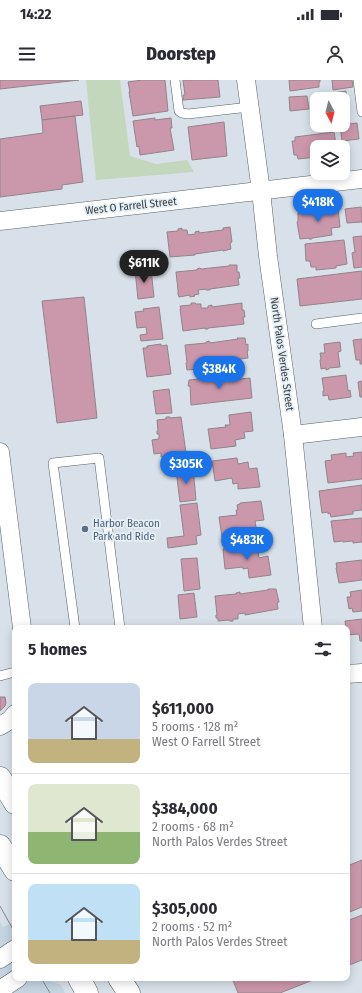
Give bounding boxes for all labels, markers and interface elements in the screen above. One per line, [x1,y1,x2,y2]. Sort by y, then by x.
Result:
text: 14:22 [20,5,51,23]
icon: menu [16,43,38,65]
text: Doorstep [146,43,216,65]
icon: person [324,43,346,65]
north arrow [310,92,350,132]
map controls [310,92,350,180]
button: layers [310,140,350,180]
pin: $418K [290,189,346,223]
text: $418K [302,194,334,209]
street label: West O Farrell Street [85,195,178,217]
pin: $611K [116,250,172,284]
text: $611K [129,255,159,270]
street label: North Palos Verdes Street [268,296,296,412]
pin: $384K [191,356,247,390]
text: $384K [202,361,236,376]
pin: $305K [158,451,214,485]
text: $305K [169,456,203,471]
place label: Harbor Beacon Park and Ride [93,517,160,543]
marker: Harbor Beacon Park and Ride [80,524,90,534]
pin: $483K [219,527,275,561]
text: $483K [230,532,264,547]
icon: filters [312,638,334,660]
text: 5 homes [28,639,87,660]
text: $611,000 [152,698,214,719]
icon: home [60,699,108,747]
text: 5 rooms · 128 m² [152,719,238,734]
text: West O Farrell Street [152,734,260,749]
text: $384,000 [152,798,218,819]
icon: home [60,800,108,848]
text: 2 rooms · 68 m² [152,819,234,834]
text: North Palos Verdes Street [152,834,287,849]
text: $305,000 [152,898,218,919]
icon: home [60,900,108,948]
text: 2 rooms · 52 m² [152,919,232,934]
text: North Palos Verdes Street [152,934,287,949]

